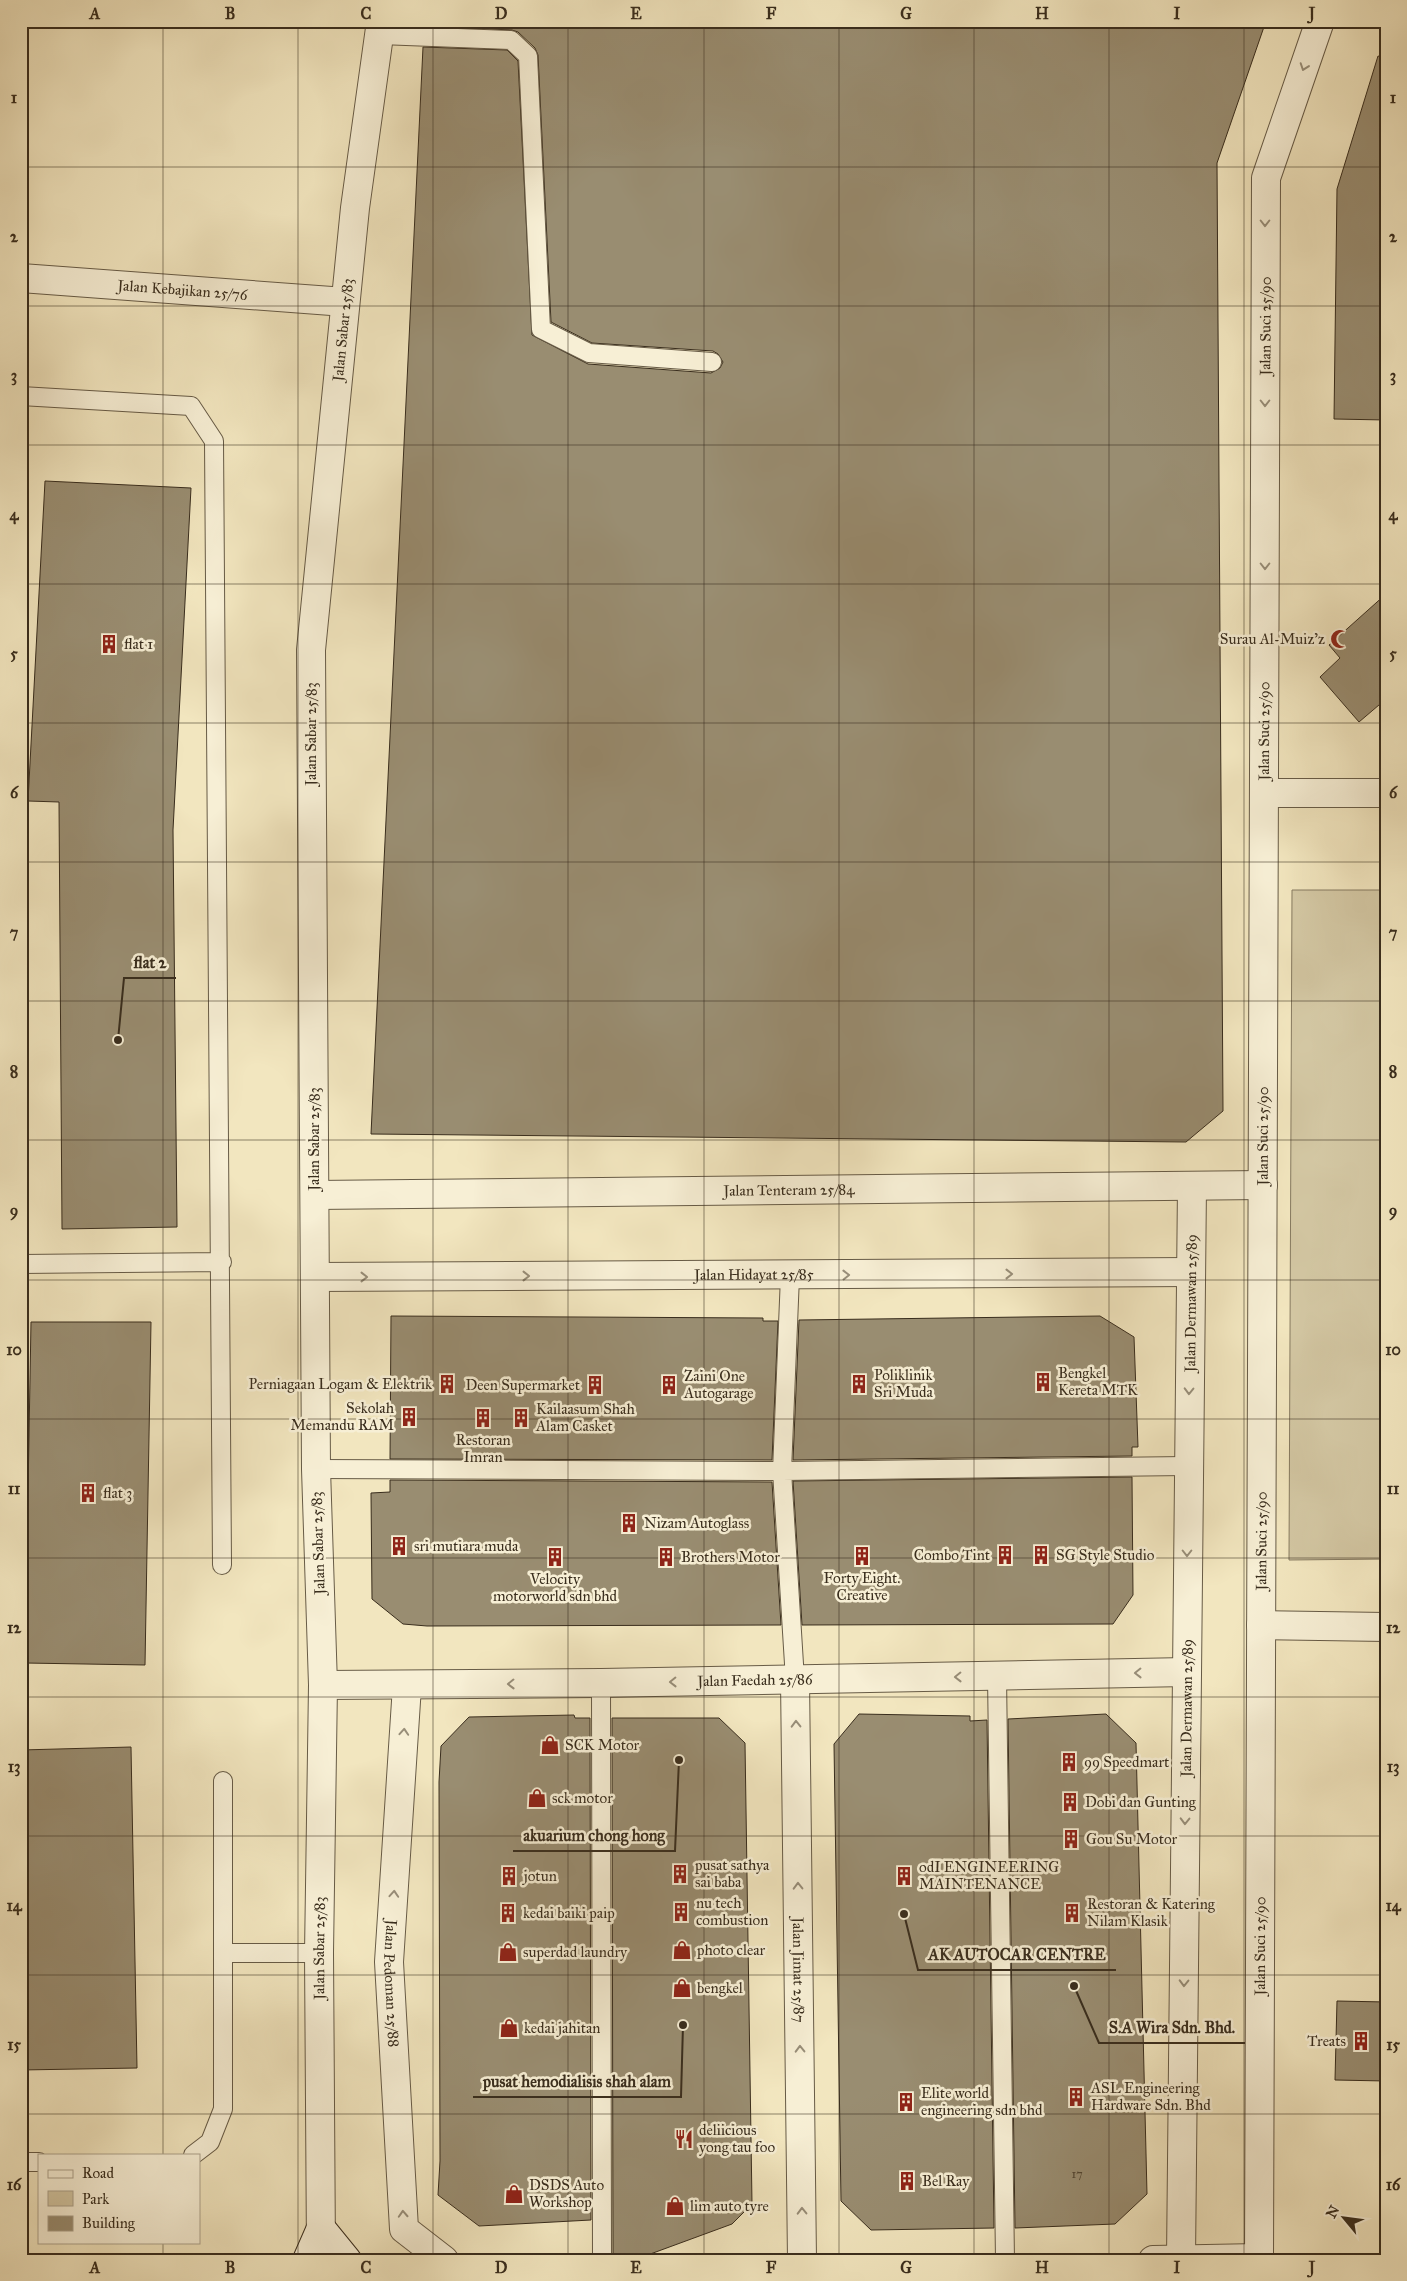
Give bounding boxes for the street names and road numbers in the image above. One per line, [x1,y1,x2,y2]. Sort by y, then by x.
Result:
street label: Jalan Kebajikan 25/76 [115,276,250,304]
street label: Jalan Suci 25/90 [1256,276,1275,378]
street label: Jalan Sabar 25/83 [329,277,357,384]
street label: Jalan Suci 25/90 [1255,681,1274,783]
street label: Jalan Sabar 25/83 [302,682,321,788]
street label: Jalan Suci 25/90 [1254,1086,1273,1188]
street label: Jalan Sabar 25/83 [305,1087,324,1193]
street label: Jalan Tenteram 25/84 [721,1180,855,1201]
street label: Jalan Dermawan 25/89 [1181,1234,1201,1374]
street label: Jalan Hidayat 25/85 [692,1265,814,1285]
street label: Jalan Sabar 25/83 [307,1491,330,1597]
street label: Jalan Suci 25/90 [1252,1491,1271,1593]
street label: Jalan Dermawan 25/89 [1177,1639,1196,1779]
street label: Jalan Faedah 25/86 [695,1670,814,1691]
street label: Jalan Sabar 25/83 [310,1896,329,2002]
street label: Jalan Suci 25/90 [1251,1896,1270,1998]
street label: Jalan Jimat 25/87 [788,1915,808,2023]
street label: Jalan Pedoman 25/88 [380,1917,403,2048]

